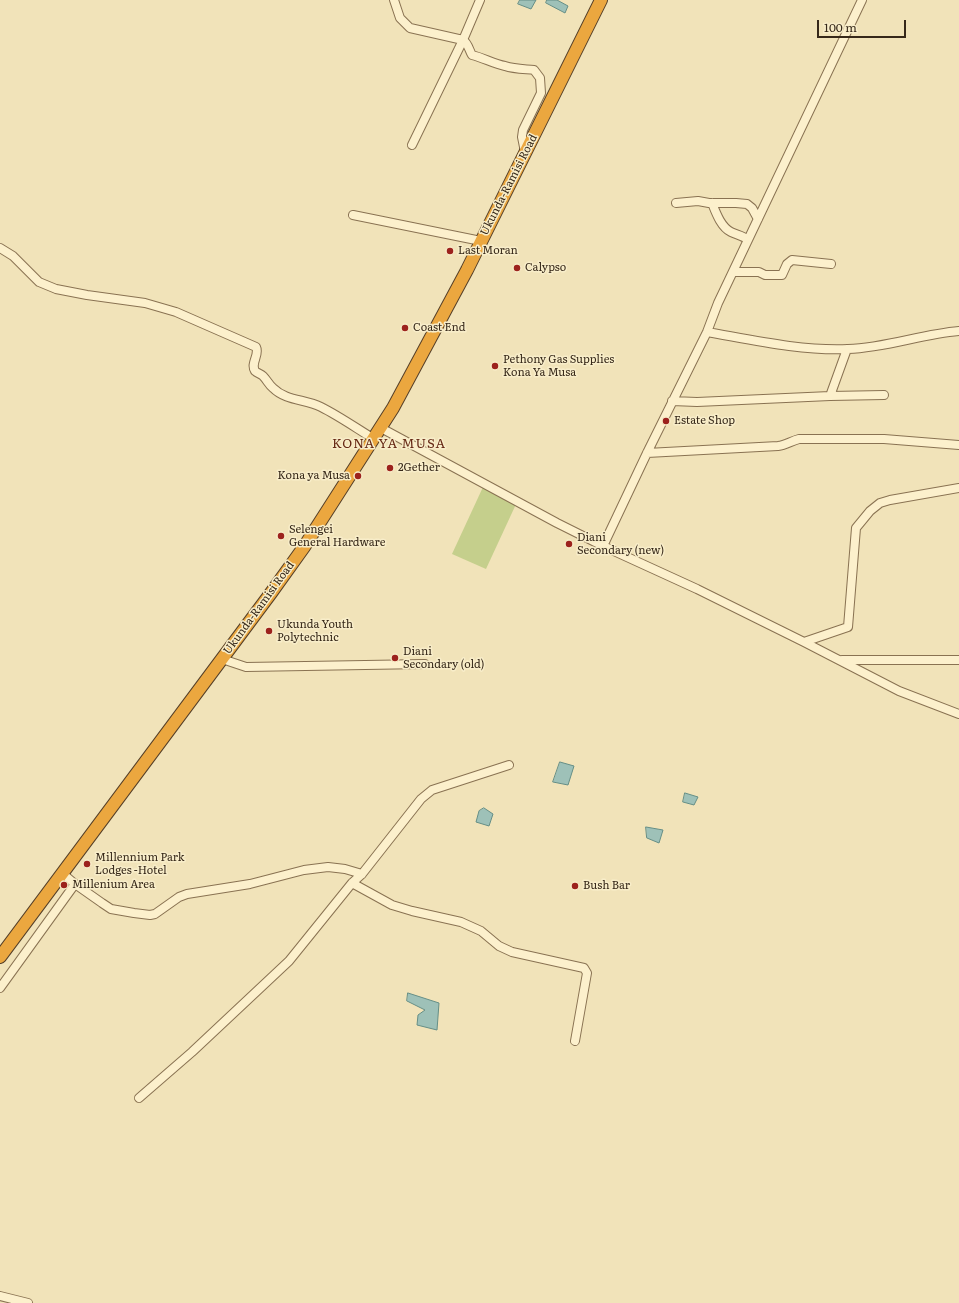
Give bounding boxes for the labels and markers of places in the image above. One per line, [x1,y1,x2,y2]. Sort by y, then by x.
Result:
place label: Last Moran [458,244,518,258]
marker: Last Moran [445,246,455,256]
place label: Calypso [525,261,566,275]
marker: Calypso [512,263,522,273]
place label: Coast End [413,321,465,335]
marker: Coast End [400,323,410,333]
place label: Pethony Gas Supplies Kona Ya Musa [503,353,614,379]
marker: Pethony Gas Supplies Kona Ya Musa [490,361,500,371]
place label: Estate Shop [674,414,735,428]
marker: Estate Shop [661,416,671,426]
place label: 2Gether [398,461,440,475]
marker: 2Gether [385,463,395,473]
place label: Kona ya Musa [278,469,350,483]
marker: Kona ya Musa [353,471,363,481]
place label: Selengei General Hardware [289,523,385,549]
marker: Selengei General Hardware [276,531,286,541]
place label: Diani Secondary (new) [577,531,664,557]
marker: Diani Secondary (new) [564,539,574,549]
place label: Ukunda Youth Polytechnic [277,618,353,644]
marker: Ukunda Youth Polytechnic [264,626,274,636]
place label: Diani Secondary (old) [403,645,484,671]
marker: Diani Secondary (old) [390,653,400,663]
place label: Millennium Park Lodges -Hotel [95,851,185,877]
marker: Millennium Park Lodges -Hotel [82,859,92,869]
place label: Millenium Area [72,878,155,892]
place label: Bush Bar [583,879,630,893]
marker: Millenium Area [59,880,69,890]
marker: Bush Bar [570,881,580,891]

